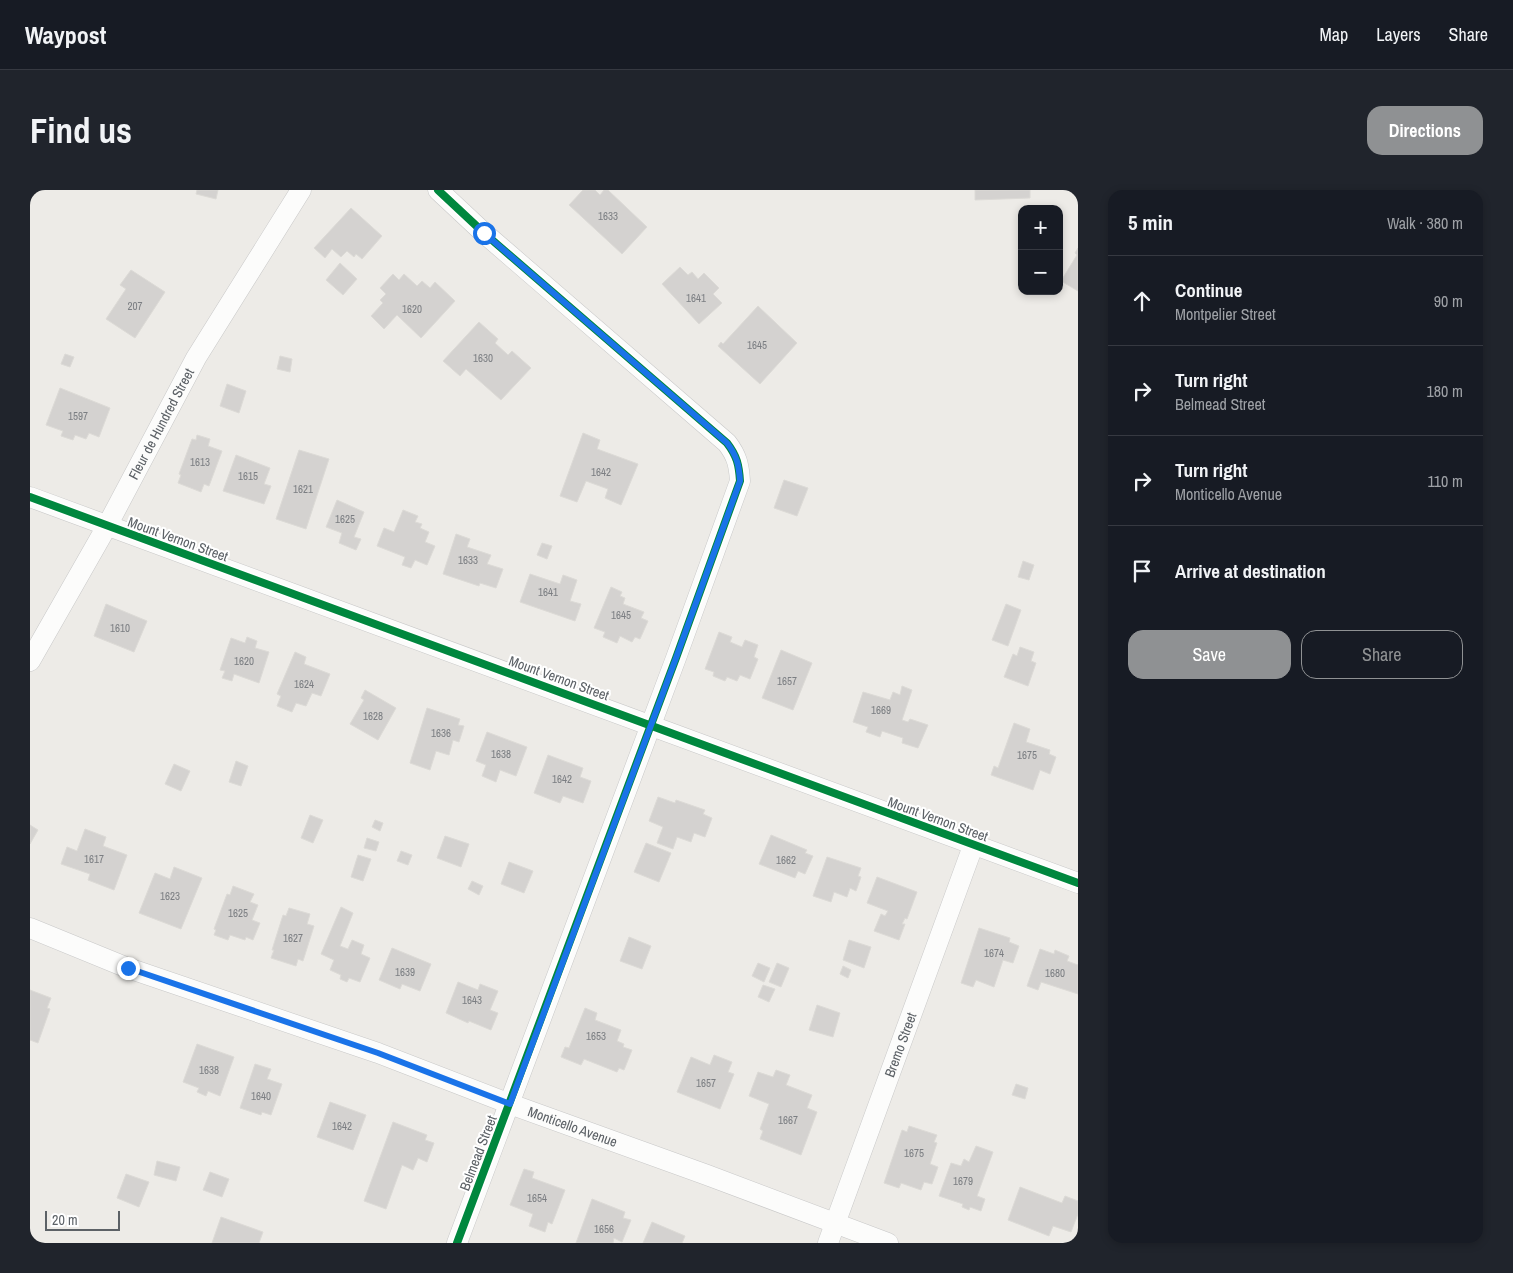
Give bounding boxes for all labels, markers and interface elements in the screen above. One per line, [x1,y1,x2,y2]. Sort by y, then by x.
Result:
text: Waypost [25,19,106,51]
text: Map [1320,22,1348,47]
text: Layers [1376,22,1421,47]
text: Share [1449,22,1488,47]
button: Directions [1367,106,1483,155]
text: Find us [30,107,132,154]
map controls [1018,205,1063,295]
button: + [1018,205,1063,250]
text: 5 min [1128,208,1173,237]
house number: 1633 [598,209,618,223]
text: Walk · 380 m [1387,212,1463,234]
route start [473,222,496,245]
button: − [1018,250,1063,295]
text: Continue [1175,277,1243,303]
icon: ahead [1128,287,1156,315]
text: 90 m [1434,290,1463,312]
house number: 1641 [686,291,706,305]
house number: 207 [127,299,143,313]
house number: 1620 [402,302,422,316]
text: Montpelier Street [1175,303,1276,325]
house number: 1645 [747,338,767,352]
house number: 1630 [473,351,493,365]
street label: Fleur de Hundred Street [124,365,198,483]
text: Turn right [1175,367,1247,393]
icon: right [1128,377,1156,405]
text: 180 m [1427,380,1463,402]
text: Belmead Street [1175,393,1265,415]
house number: 1597 [68,409,88,423]
house number: 1613 [190,455,210,469]
text: Turn right [1175,457,1247,483]
house number: 1642 [591,465,611,479]
icon: right [1128,467,1156,495]
house number: 1615 [238,469,258,483]
text: 110 m [1427,470,1463,492]
house number: 1621 [293,482,313,496]
text: Monticello Avenue [1175,483,1282,505]
house number: 1625 [335,512,355,526]
street label: Mount Vernon Street [125,513,231,565]
house number: 1633 [458,553,478,567]
icon: arrive [1128,557,1156,585]
text: Arrive at destination [1175,558,1326,584]
house number: 1641 [538,585,558,599]
house number: 1645 [611,608,631,622]
house number: 1610 [110,621,130,635]
button: Save [1128,630,1291,679]
button: Share [1301,630,1463,679]
street label: Mount Vernon Street [506,652,612,704]
house number: 1620 [234,654,254,668]
house number: 1657 [777,674,797,688]
house number: 1624 [294,677,314,691]
house number: 1669 [871,703,891,717]
house number: 1628 [363,709,383,723]
house number: 1636 [431,726,451,740]
house number: 1638 [491,747,511,761]
house number: 1675 [1017,748,1037,762]
house number: 1642 [552,772,572,786]
street label: Mount Vernon Street [885,793,991,845]
house number: 1617 [84,852,104,866]
house number: 1662 [776,853,796,867]
house number: 1623 [160,889,180,903]
house number: 1625 [228,906,248,920]
house number: 1627 [283,931,303,945]
house number: 1674 [984,946,1004,960]
route end [117,957,140,980]
house number: 1639 [395,965,415,979]
house number: 1680 [1045,966,1065,980]
house number: 1643 [462,993,482,1007]
street label: Bremo Street [880,1010,920,1080]
house number: 1653 [586,1029,606,1043]
house number: 1638 [199,1063,219,1077]
house number: 1657 [696,1076,716,1090]
house number: 1640 [251,1089,271,1103]
street label: Monticello Avenue [525,1102,620,1151]
street label: Belmead Street [455,1113,501,1193]
house number: 1667 [778,1113,798,1127]
house number: 1642 [332,1119,352,1133]
house number: 1675 [904,1146,924,1160]
house number: 1679 [953,1174,973,1188]
house number: 1654 [527,1191,547,1205]
scale bar [45,1208,120,1231]
text: 20 m [52,1211,78,1229]
house number: 1656 [594,1222,614,1236]

